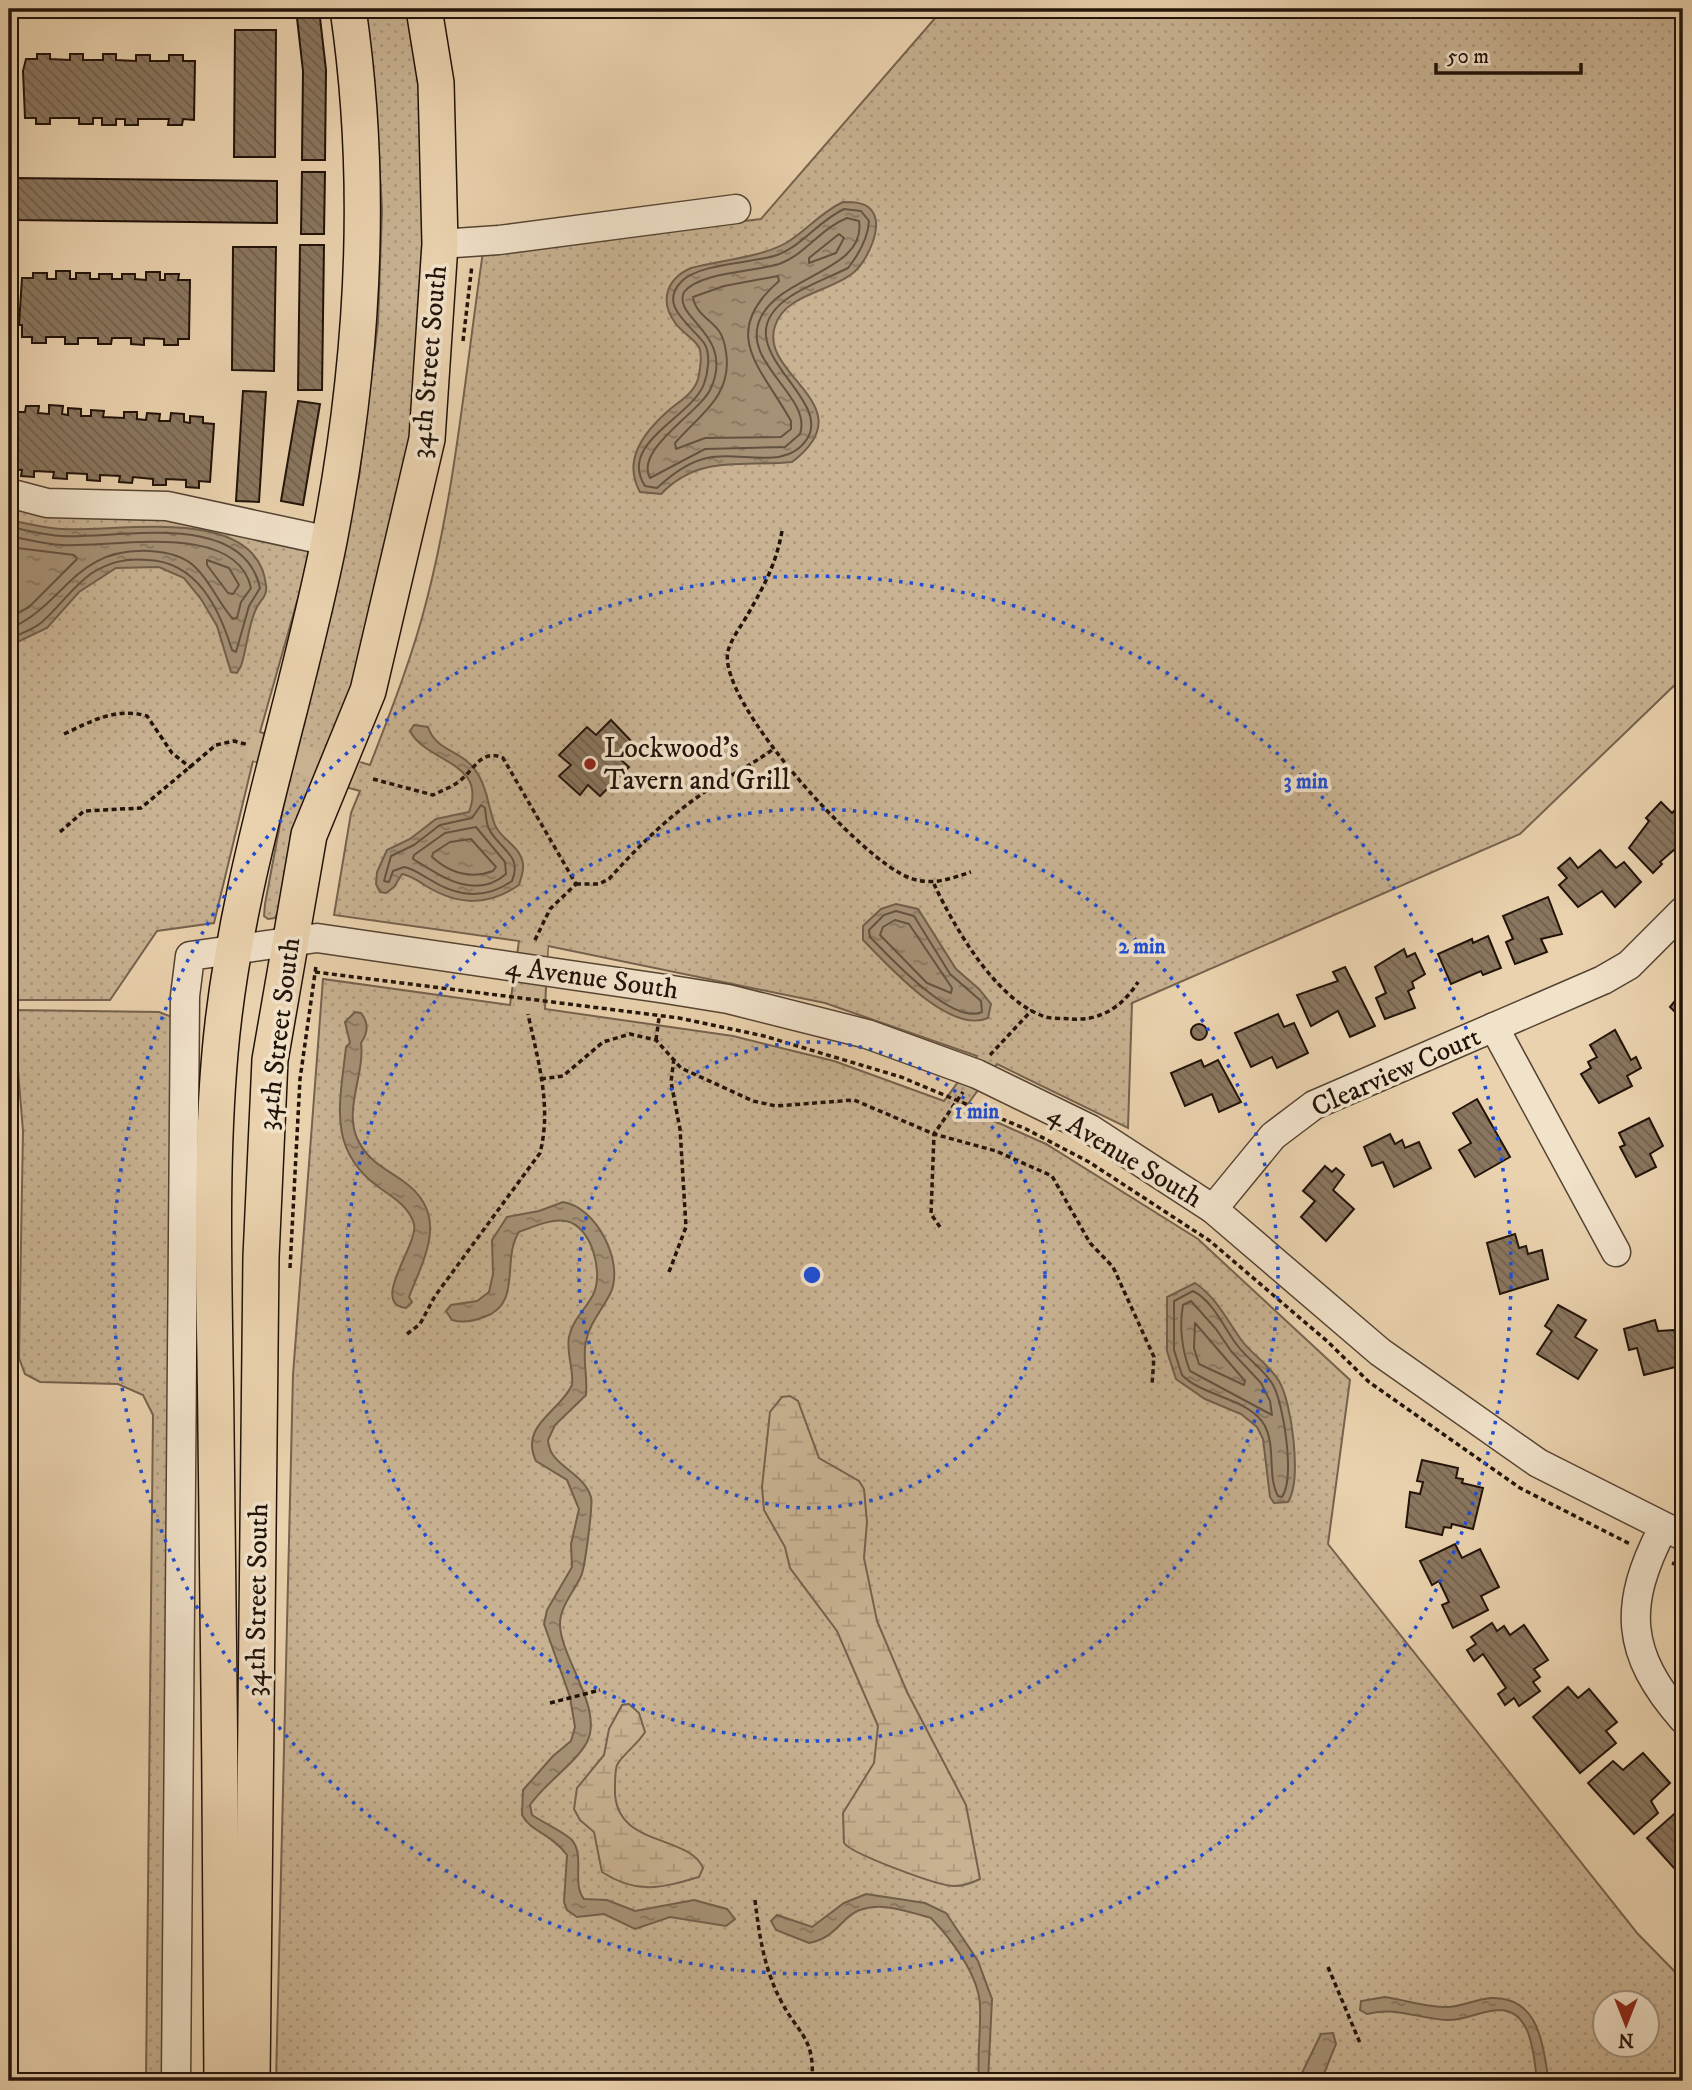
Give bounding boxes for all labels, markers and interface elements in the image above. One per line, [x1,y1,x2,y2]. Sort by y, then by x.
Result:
scale bar [1436,32,1582,76]
text: 50 m [1447,44,1489,70]
street label: 34th Street South [403,264,455,460]
place label: Lockwood's Tavern and Grill [604,731,790,798]
marker: Lockwood's Tavern and Grill [582,756,598,772]
text: 3 min [1284,769,1329,795]
text: 2 min [1119,934,1167,960]
street label: 34th Street South [250,935,308,1132]
street label: 4 Avenue South [503,949,681,1008]
street label: Clearview Court [1306,1019,1486,1125]
street label: 4 Avenue South [1041,1096,1209,1216]
text: 1 min [955,1099,1000,1125]
centre of rings [800,1263,824,1287]
street label: 34th Street South [238,1502,276,1697]
north arrow [1590,1988,1660,2058]
text: N [1618,2028,1634,2051]

